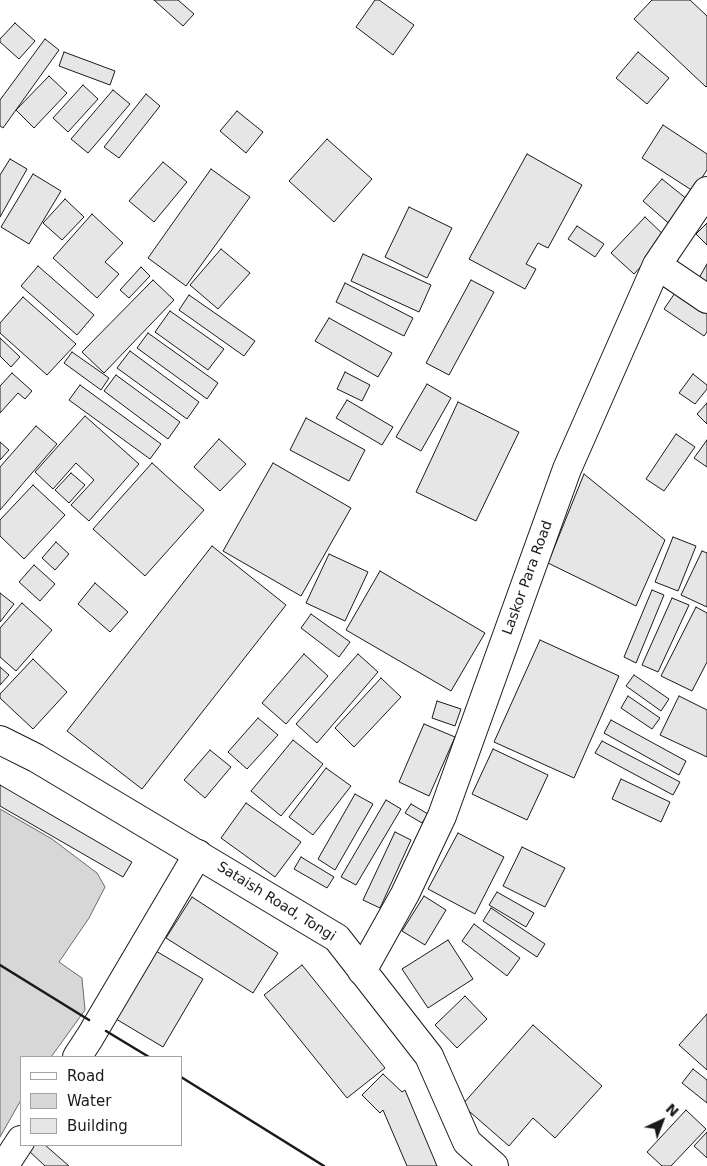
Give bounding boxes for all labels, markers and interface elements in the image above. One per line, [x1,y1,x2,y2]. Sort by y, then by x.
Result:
street label: Laskor Para Road [500,519,556,637]
street label: Sataish Road, Tongi [214,859,338,945]
legend [20,1056,182,1146]
text: Road [67,1067,105,1085]
text: Water [67,1092,111,1110]
north arrow [637,1096,687,1146]
text: N [662,1100,682,1120]
text: Building [67,1117,128,1135]

